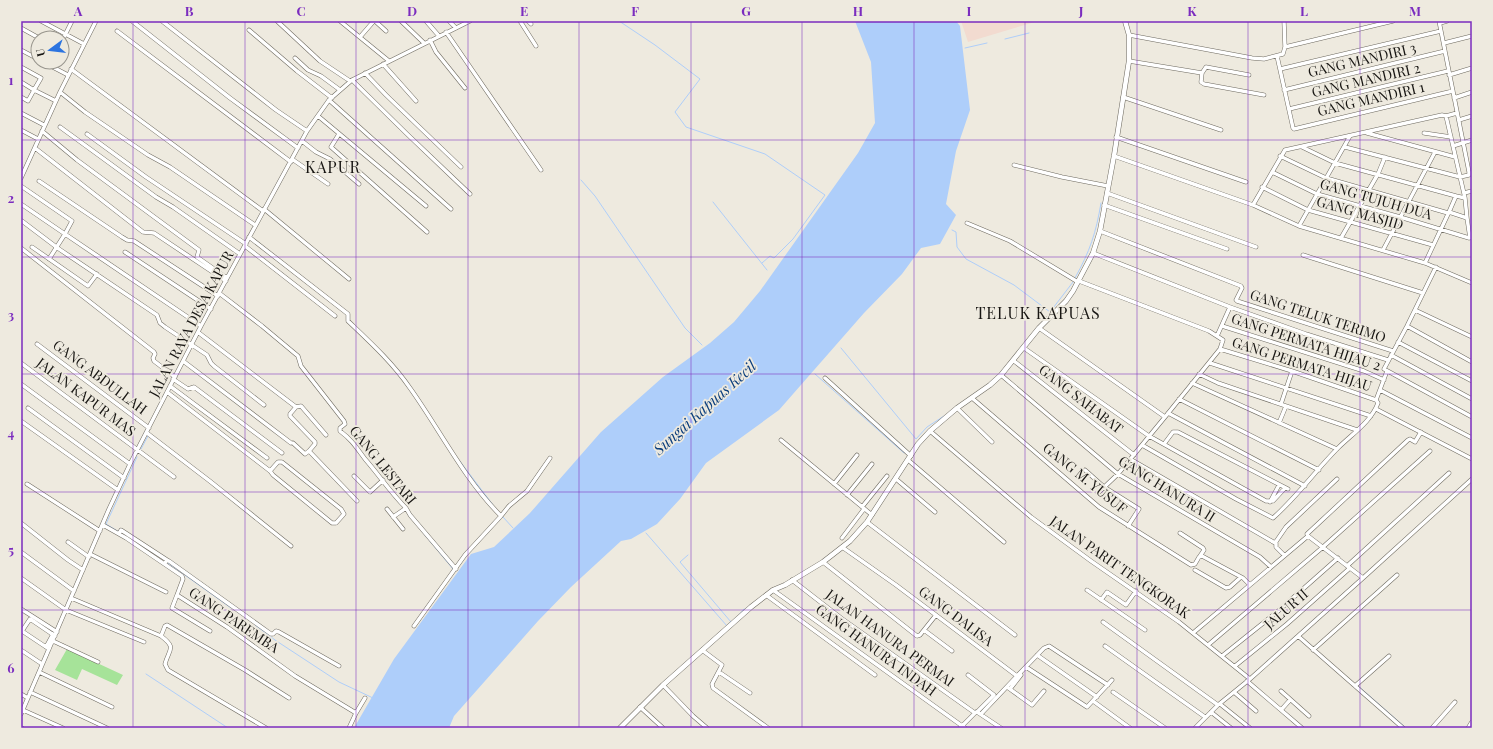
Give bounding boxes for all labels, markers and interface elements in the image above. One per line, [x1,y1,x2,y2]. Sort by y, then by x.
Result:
text: A [73,2,83,19]
text: B [185,2,194,19]
text: C [296,2,306,19]
text: D [407,2,417,19]
text: E [520,2,528,19]
text: F [631,2,639,19]
text: G [741,2,751,19]
text: H [853,2,863,19]
text: I [967,2,972,19]
text: J [1078,2,1084,19]
text: K [1187,2,1197,19]
text: L [1300,2,1308,19]
text: M [1409,2,1421,19]
north arrow [30,30,70,70]
street label: GANG MANDIRI 3 [1306,38,1418,81]
text: U [32,47,48,58]
street label: GANG MANDIRI 2 [1310,58,1422,101]
text: 1 [9,71,14,88]
street label: GANG MANDIRI 1 [1315,77,1426,120]
district label: KAPUR [305,156,361,177]
street label: GANG TUJUH DUA [1318,173,1434,224]
text: 2 [8,189,15,206]
street label: GANG MASJID [1314,191,1406,234]
street label: JALAN RAYA DESA KAPUR [143,247,238,401]
street label: GANG TELUK TERIMO [1248,285,1389,346]
district label: TELUK KAPUAS [975,302,1101,323]
text: 3 [8,306,14,323]
street label: GANG PERMATA HIJAU 2 [1229,310,1383,374]
street label: GANG PERMATA HIJAU [1230,333,1374,395]
street label: GANG ABDULLAH [49,335,152,419]
street label: JALAN KAPUR MAS [32,352,140,440]
water label: Sungai Kapuas Kecil [648,355,761,459]
street label: GANG SAHABAT [1035,360,1128,438]
street label: GANG LESTARI [346,421,421,508]
text: 4 [8,424,15,441]
street label: GANG M. YUSUF [1039,438,1131,517]
street label: GANG HANURA II [1115,451,1220,526]
street label: JALAN PARIT TENGKORAK [1046,510,1195,623]
text: 5 [8,541,14,558]
street label: GANG DALISA [915,581,998,650]
street label: GANG PAREMBA [185,582,283,657]
street label: JALAN HANURA PERMAI [821,584,959,691]
street label: JALUR II [1259,584,1312,634]
street label: GANG HANURA INDAH [812,599,941,700]
text: 6 [7,659,15,676]

